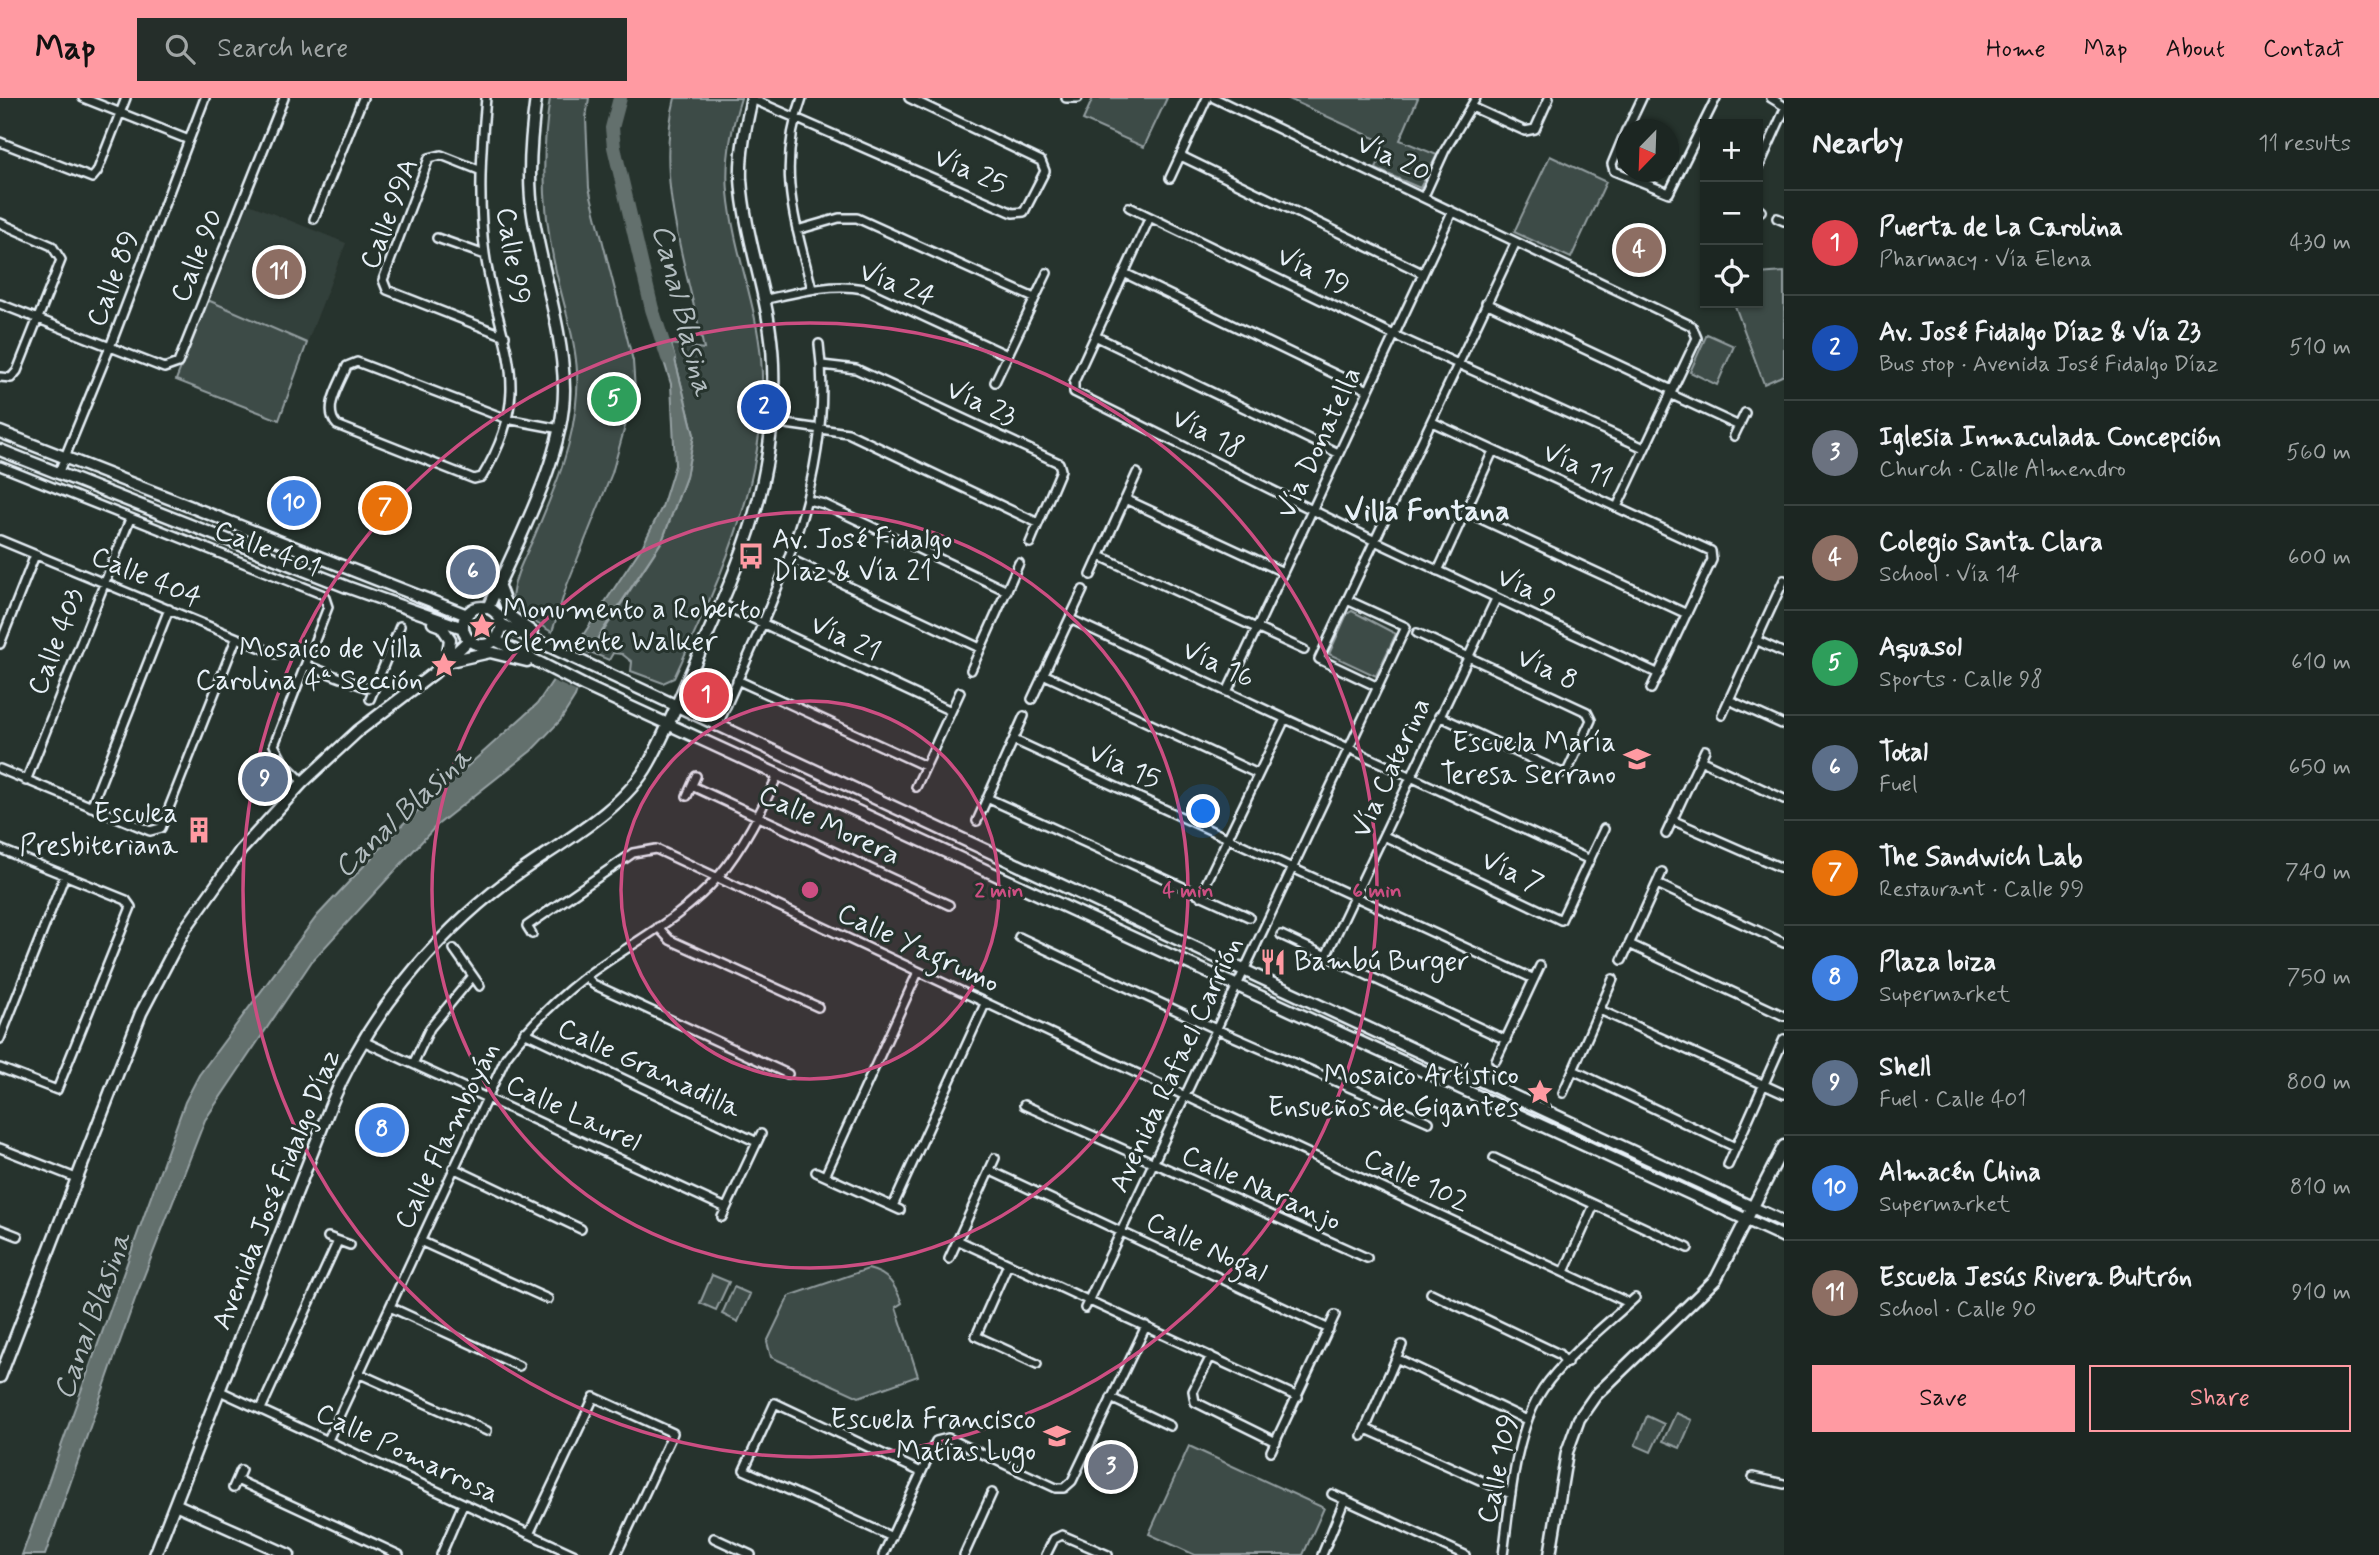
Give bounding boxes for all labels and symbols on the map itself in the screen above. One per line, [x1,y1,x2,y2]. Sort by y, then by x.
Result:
north arrow [1616,119,1679,182]
street label: Vía 20 [1350,126,1436,192]
street label: Vía 25 [928,140,1012,204]
street label: Calle 99A [352,153,428,275]
street label: Calle 90 [163,204,233,308]
street label: Calle 99 [486,205,538,307]
water label: Canal Blasina [642,220,722,401]
pin: 4 [1616,224,1662,276]
street label: Calle 89 [79,226,149,332]
street label: Vía 19 [1270,238,1356,306]
pin: 11 [256,246,302,298]
street label: Vía 24 [854,254,940,316]
street label: Vía Donatella [1269,361,1371,525]
street label: Vía 23 [940,372,1022,436]
pin: 5 [591,373,637,425]
pin: 2 [741,381,787,433]
street label: Vía 18 [1165,400,1249,468]
street label: Vía 11 [1536,434,1618,498]
pin: 10 [271,477,317,529]
pin: 7 [362,482,408,534]
district label: Villa Fontana [1344,492,1510,531]
street label: Calle 401 [209,512,325,588]
place label: Av. José Fidalgo Díaz & Vía 21 [772,522,952,591]
street label: Calle 404 [85,538,207,618]
bus stop icon: Av. José Fidalgo Díaz & Vía 21 [736,541,766,571]
pin: 6 [450,546,496,598]
street label: Vía 9 [1490,559,1562,619]
street label: Calle 403 [20,583,94,701]
place label: Monumento a Roberto Clemente Walker [503,592,761,661]
street label: Vía 21 [804,607,886,671]
place icon: Monumento a Roberto Clemente Walker [467,611,497,641]
place label: Mosaico de Villa Carolina 4ª Sección [196,631,423,700]
street label: Vía 16 [1176,632,1260,698]
street label: Vía 8 [1510,640,1584,700]
place icon: Mosaico de Villa Carolina 4ª Sección [429,650,459,680]
pin: 1 [683,669,729,721]
street label: Vía Caterina [1343,692,1441,844]
place label: Escuela María Teresa Serrano [1440,725,1616,794]
street label: Vía 15 [1082,735,1166,799]
water label: Canal Blasina [326,738,481,887]
school or university icon: Escuela María Teresa Serrano [1622,744,1652,774]
pin: 9 [242,753,288,805]
street label: Calle Morera [752,777,906,875]
your location [1186,794,1220,828]
place label: Esculea Presbiteriana [19,796,178,865]
building icon: Esculea Presbiteriana [184,815,214,845]
street label: Vía 7 [1475,843,1549,903]
text: 2 min [974,877,1024,905]
text: 4 min [1162,877,1214,905]
text: 6 min [1352,877,1402,905]
centre of rings [798,878,822,902]
street label: Calle Yagrumo [830,895,1005,1005]
street label: Avenida Rafael Carrión [1101,931,1253,1199]
place label: Bambú Burger [1294,944,1469,983]
restaurant icon: Bambú Burger [1258,947,1288,977]
street label: Calle Granadilla [551,1010,747,1128]
street label: Calle Flamboyán [387,1036,509,1236]
street label: Avenida José Fidalgo Díaz [204,1044,350,1336]
place label: Mosaico Artístico Ensueños de Gigantes [1268,1058,1519,1127]
street label: Calle Laurel [499,1067,647,1161]
place icon: Mosaico Artístico Ensueños de Gigantes [1525,1077,1555,1107]
pin: 8 [359,1104,405,1156]
street label: Calle Naranjo [1175,1137,1347,1241]
street label: Calle 102 [1357,1140,1475,1222]
street label: Calle Nogal [1138,1204,1272,1295]
water label: Canal Blasina [45,1226,142,1405]
street label: Calle Pomarrosa [309,1395,505,1513]
place label: Escuela Francisco Matías Lugo [830,1402,1036,1473]
street label: Calle 109 [1469,1411,1529,1527]
school or university icon: Escuela Francisco Matías Lugo [1042,1421,1072,1451]
pin: 3 [1088,1441,1134,1493]

